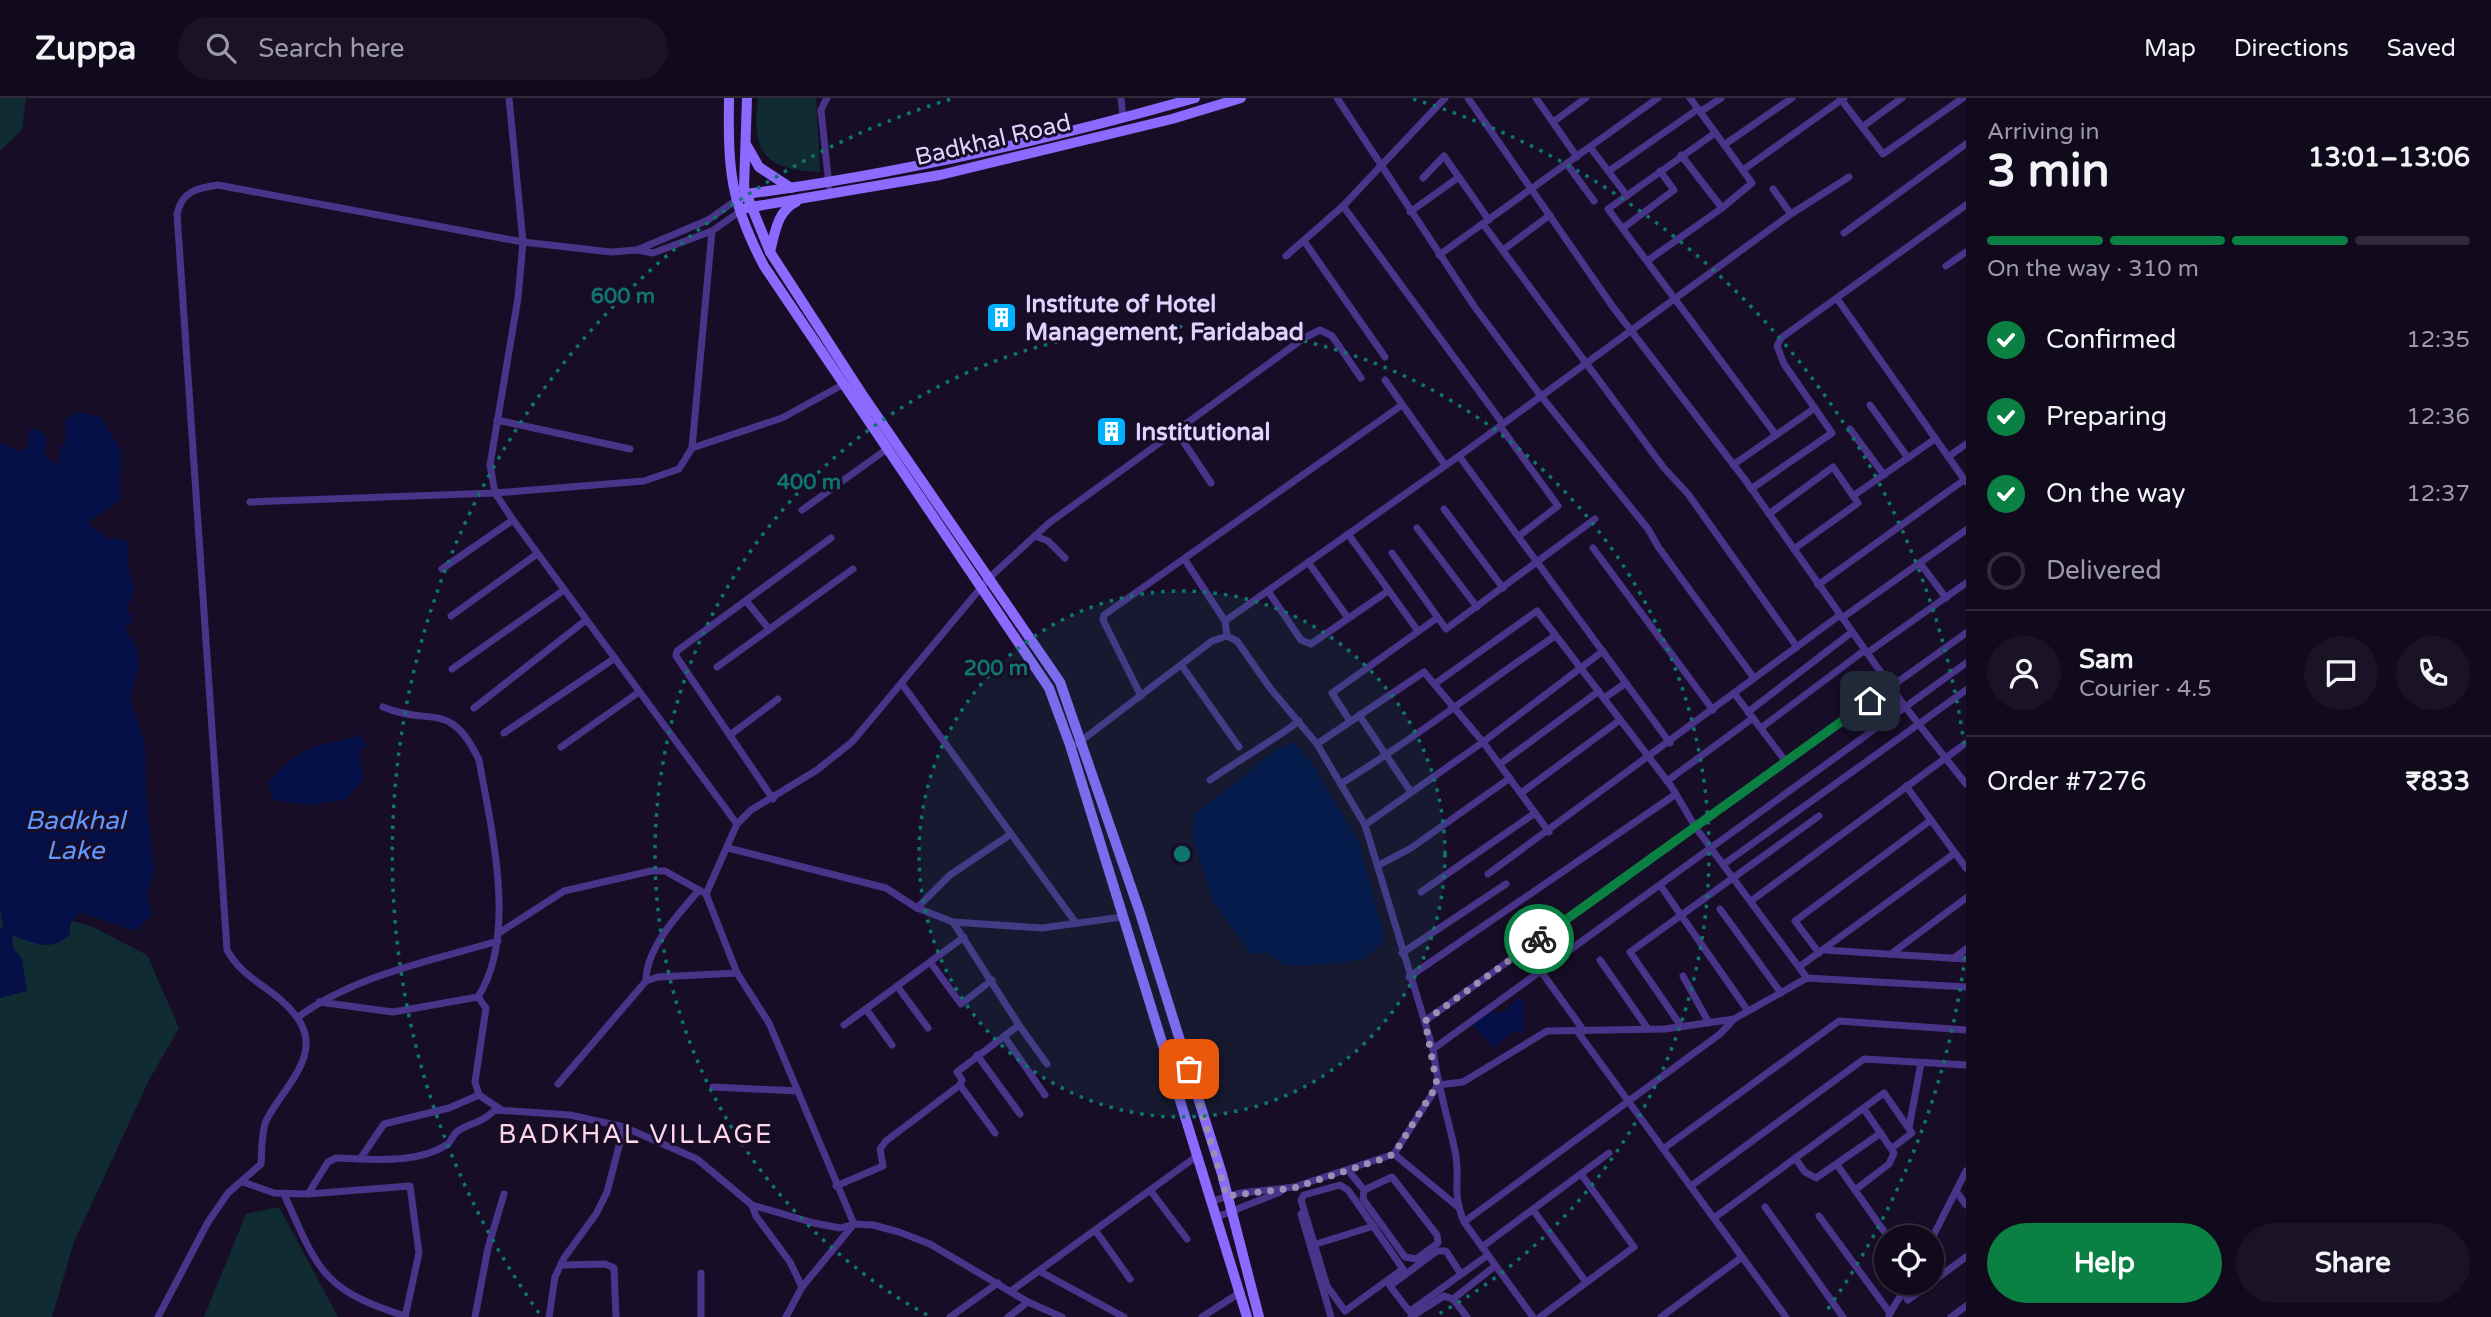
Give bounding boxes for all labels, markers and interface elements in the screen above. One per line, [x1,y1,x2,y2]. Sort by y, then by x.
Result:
search box [178,17,668,80]
text: Zuppa [35,29,136,68]
icon: search [202,29,240,67]
text: Search here [258,33,405,64]
text: Map [2144,34,2196,63]
text: Directions [2234,34,2349,63]
text: Saved [2387,34,2456,63]
street label: Badkhal Road [912,108,1074,172]
text: Arriving in [1987,118,2100,146]
text: 13:01–13:06 [2308,142,2470,173]
text: 3 min [1987,144,2110,199]
text: On the way · 310 m [1987,255,2199,283]
text: 600 m [591,284,655,309]
place label: Institute of Hotel Management, Faridabad [1025,290,1304,347]
building icon: Institute of Hotel Management, Faridabad [985,301,1019,335]
icon: check [1987,321,2025,359]
text: Confirmed [2046,324,2176,355]
text: 12:35 [2406,326,2470,354]
icon: check [1987,398,2025,436]
text: Preparing [2046,401,2167,432]
text: 12:36 [2406,403,2470,431]
building icon: Institutional [1095,415,1129,449]
place label: Institutional [1135,418,1270,447]
text: 400 m [777,470,841,495]
icon: check [1987,475,2025,513]
text: On the way [2046,478,2186,509]
text: 12:37 [2406,480,2470,508]
text: Delivered [2046,555,2162,586]
button: person [1987,636,2061,710]
button: chat [2304,636,2378,710]
button: phone [2396,636,2470,710]
text: Sam [2079,644,2134,675]
text: 200 m [964,656,1028,681]
pin [1840,671,1900,731]
text: Courier · 4.5 [2079,675,2212,703]
icon: home [1851,682,1889,720]
text: Order #7276 [1987,766,2147,797]
text: ₹833 [2406,766,2470,797]
water label: Badkhal Lake [25,805,129,866]
centre of rings [1170,842,1194,866]
courier [1504,904,1574,974]
icon: bike [1520,920,1558,958]
pin [1159,1039,1219,1099]
icon: bag [1170,1050,1208,1088]
district label: BADKHAL VILLAGE [498,1119,774,1150]
button: Help [1987,1223,2222,1303]
button: Share [2236,1223,2470,1303]
map controls [1874,1225,1944,1295]
button: locate [1874,1225,1944,1295]

